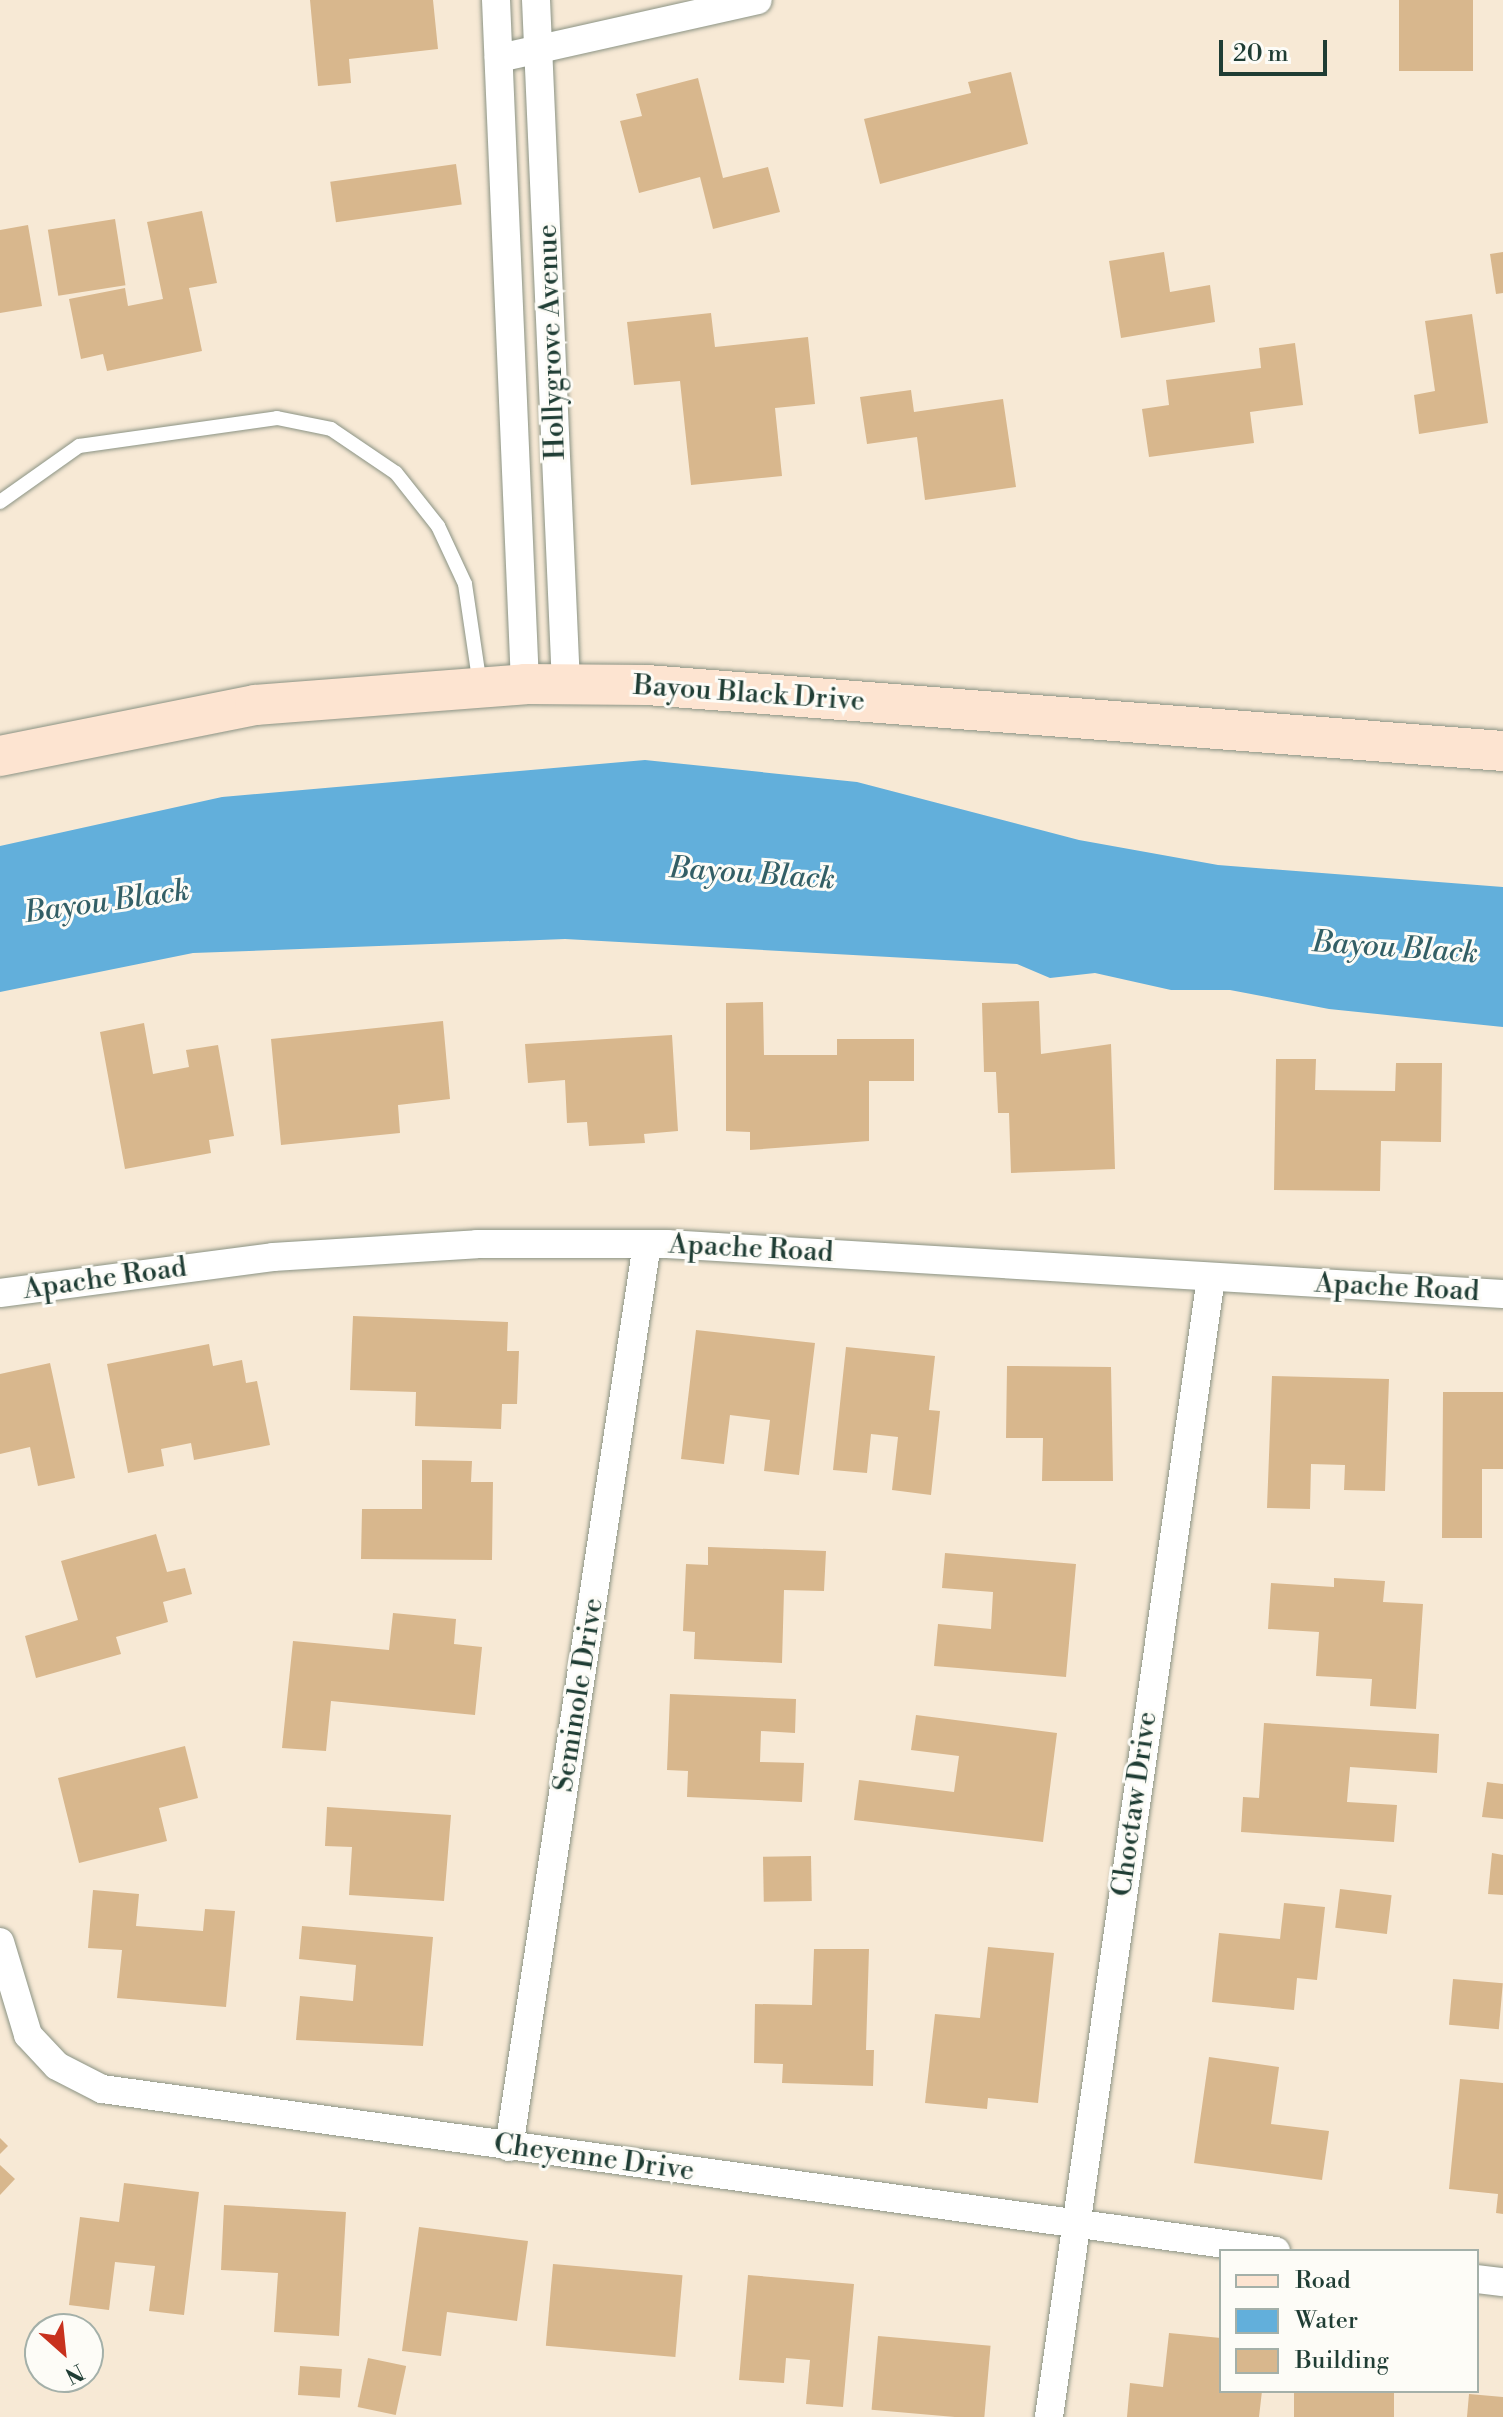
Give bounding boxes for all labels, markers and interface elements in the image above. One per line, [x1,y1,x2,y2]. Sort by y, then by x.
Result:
scale bar [1223,24,1331,74]
text: 20 m [1233,39,1289,69]
street label: Hollygrove Avenue [531,224,573,460]
street label: Bayou Black Drive [632,669,866,719]
water label: Bayou Black [668,850,836,898]
water label: Bayou Black [22,873,192,931]
water label: Bayou Black [1311,924,1479,972]
street label: Apache Road [668,1228,834,1270]
street label: Apache Road [21,1251,189,1307]
street label: Apache Road [1314,1267,1480,1309]
street label: Seminole Drive [547,1596,611,1794]
street label: Choctaw Drive [1105,1709,1165,1899]
street label: Cheyenne Drive [492,2127,696,2189]
legend [1219,2249,1479,2393]
text: Road [1295,2266,1351,2296]
text: Water [1295,2306,1358,2336]
north arrow [24,2313,104,2393]
text: Building [1295,2346,1389,2376]
text: N [60,2357,88,2389]

